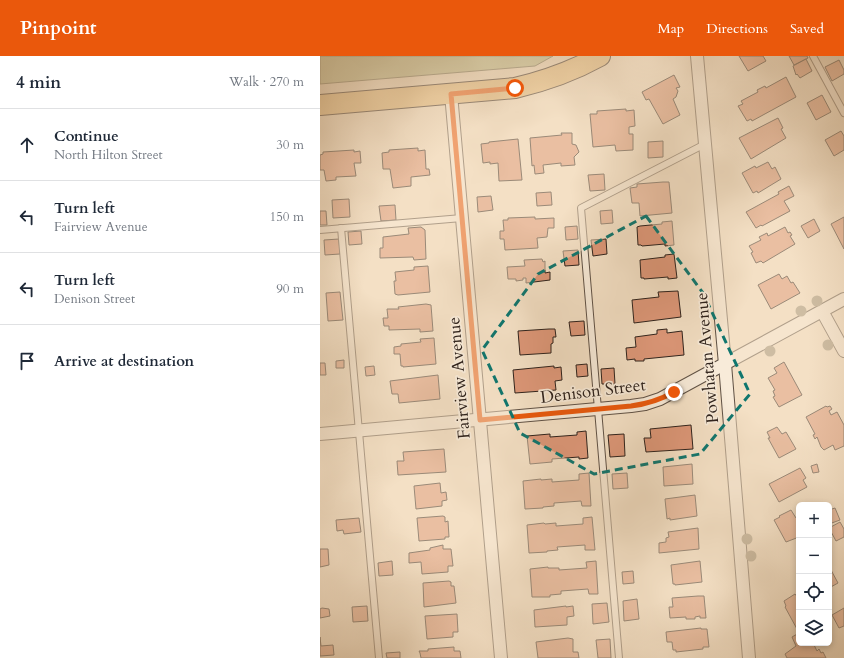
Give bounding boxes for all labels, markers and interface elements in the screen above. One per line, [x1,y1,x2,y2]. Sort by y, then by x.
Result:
text: Pinpoint [20,15,97,41]
text: Map [658,19,684,38]
text: Directions [706,19,768,38]
text: Saved [790,19,824,38]
text: 4 min [16,71,61,94]
text: Walk · 270 m [229,73,304,91]
route start [506,79,524,97]
text: Continue [54,126,119,146]
icon: ahead [16,134,38,156]
text: 30 m [276,136,304,154]
text: North Hilton Street [54,146,163,164]
text: Turn left [54,198,115,218]
icon: left [16,206,38,228]
text: 150 m [270,208,304,226]
text: Fairview Avenue [54,218,148,236]
text: Turn left [54,270,115,290]
icon: left [16,278,38,300]
text: 90 m [276,280,304,298]
text: Denison Street [54,290,135,308]
street label: Powhatan Avenue [690,291,724,425]
street label: Fairview Avenue [442,316,476,440]
icon: arrive [16,350,38,372]
text: Arrive at destination [54,351,194,371]
street label: Denison Street [539,373,648,409]
route end [665,383,683,401]
map controls [796,502,832,646]
button: + [796,502,832,538]
button: − [796,538,832,574]
button: locate [796,574,832,610]
button: layers [796,610,832,646]

